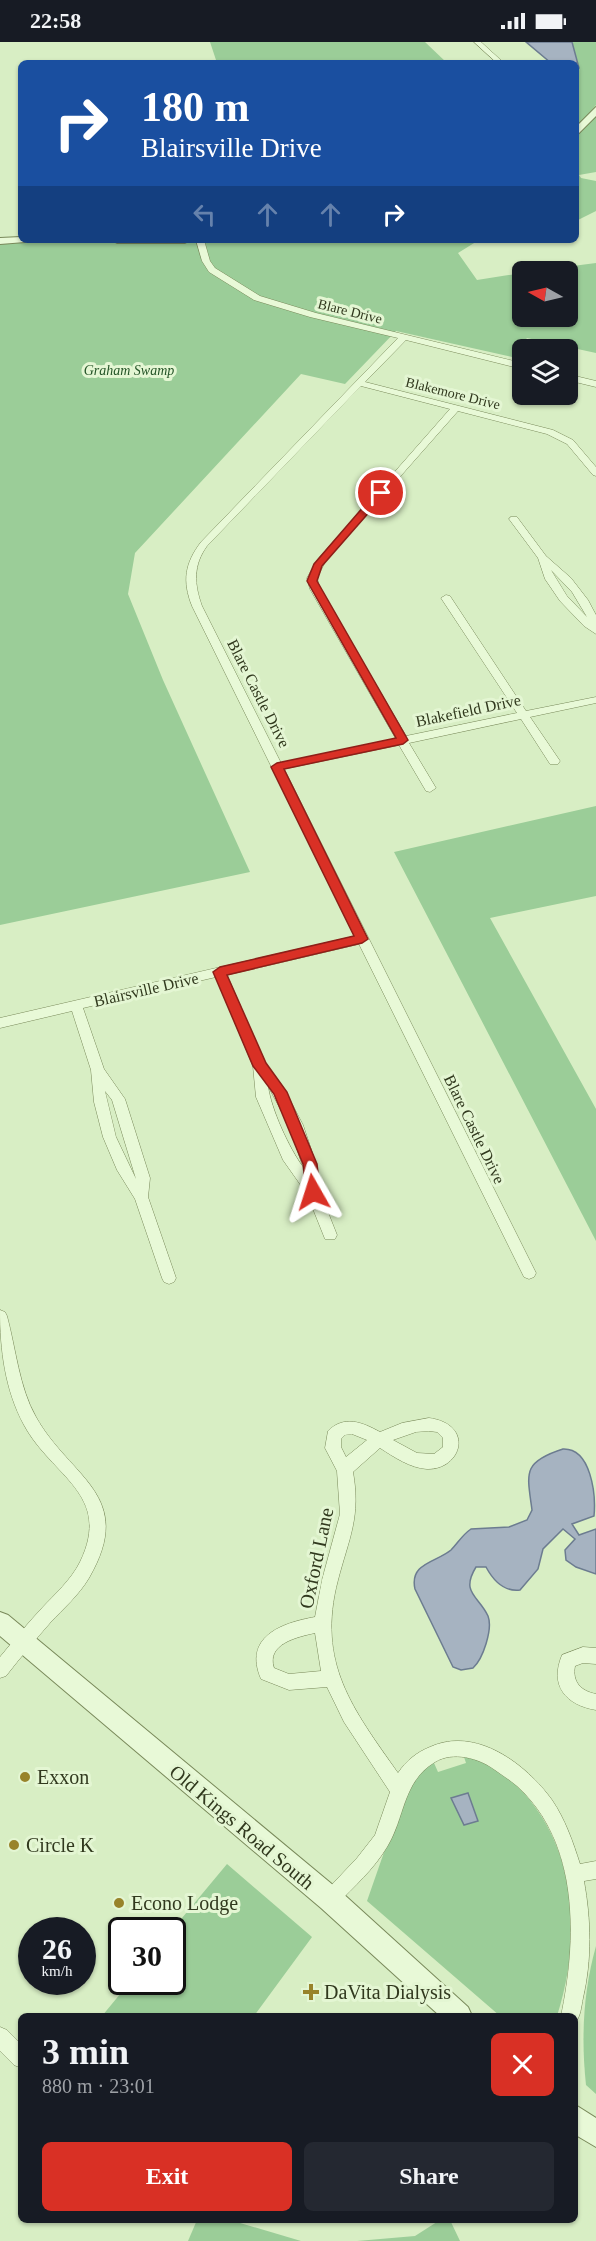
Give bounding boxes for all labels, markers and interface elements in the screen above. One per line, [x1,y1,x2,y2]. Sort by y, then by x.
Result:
text: 22:58 [30,8,81,33]
icon: right [42,84,120,162]
text: 180 m [141,84,250,130]
text: Blairsville Drive [141,133,322,163]
icon: left [188,198,221,231]
icon: ahead [251,198,284,231]
icon: ahead [314,198,347,231]
icon: right [377,198,410,231]
north arrow [512,261,578,327]
map controls [512,261,578,405]
street label: Blare Drive [316,296,384,327]
button: layers [512,339,578,405]
park label: Graham Swamp [84,363,174,378]
street label: Blakemore Drive [404,374,502,412]
pin [355,467,406,518]
icon: arrive [364,476,397,509]
street label: Blare Castle Drive [224,636,293,750]
street label: Blakefield Drive [414,691,522,730]
street label: Blairsville Drive [92,969,200,1010]
street label: Blare Castle Drive [441,1072,508,1186]
position arrow [281,1160,345,1224]
street label: Oxford Lane [295,1505,337,1611]
street label: Old Kings Road South [165,1760,319,1895]
place label: Exxon [37,1766,89,1788]
marker: Exxon [18,1770,32,1784]
place label: Circle K [26,1834,95,1856]
marker: Circle K [7,1838,21,1852]
place label: Econo Lodge [131,1892,238,1915]
marker: Econo Lodge [112,1896,126,1910]
speed limit sign: 30 [108,1917,186,1995]
text: 26 [42,1932,72,1965]
text: km/h [42,1963,72,1979]
place label: DaVita Dialysis [324,1981,451,2004]
marker: DaVita Dialysis [302,1983,320,2001]
text: 3 min [42,2032,129,2072]
button: close [491,2033,554,2096]
text: 880 m · 23:01 [42,2075,155,2097]
button: Exit [42,2142,292,2211]
button: Share [304,2142,554,2211]

